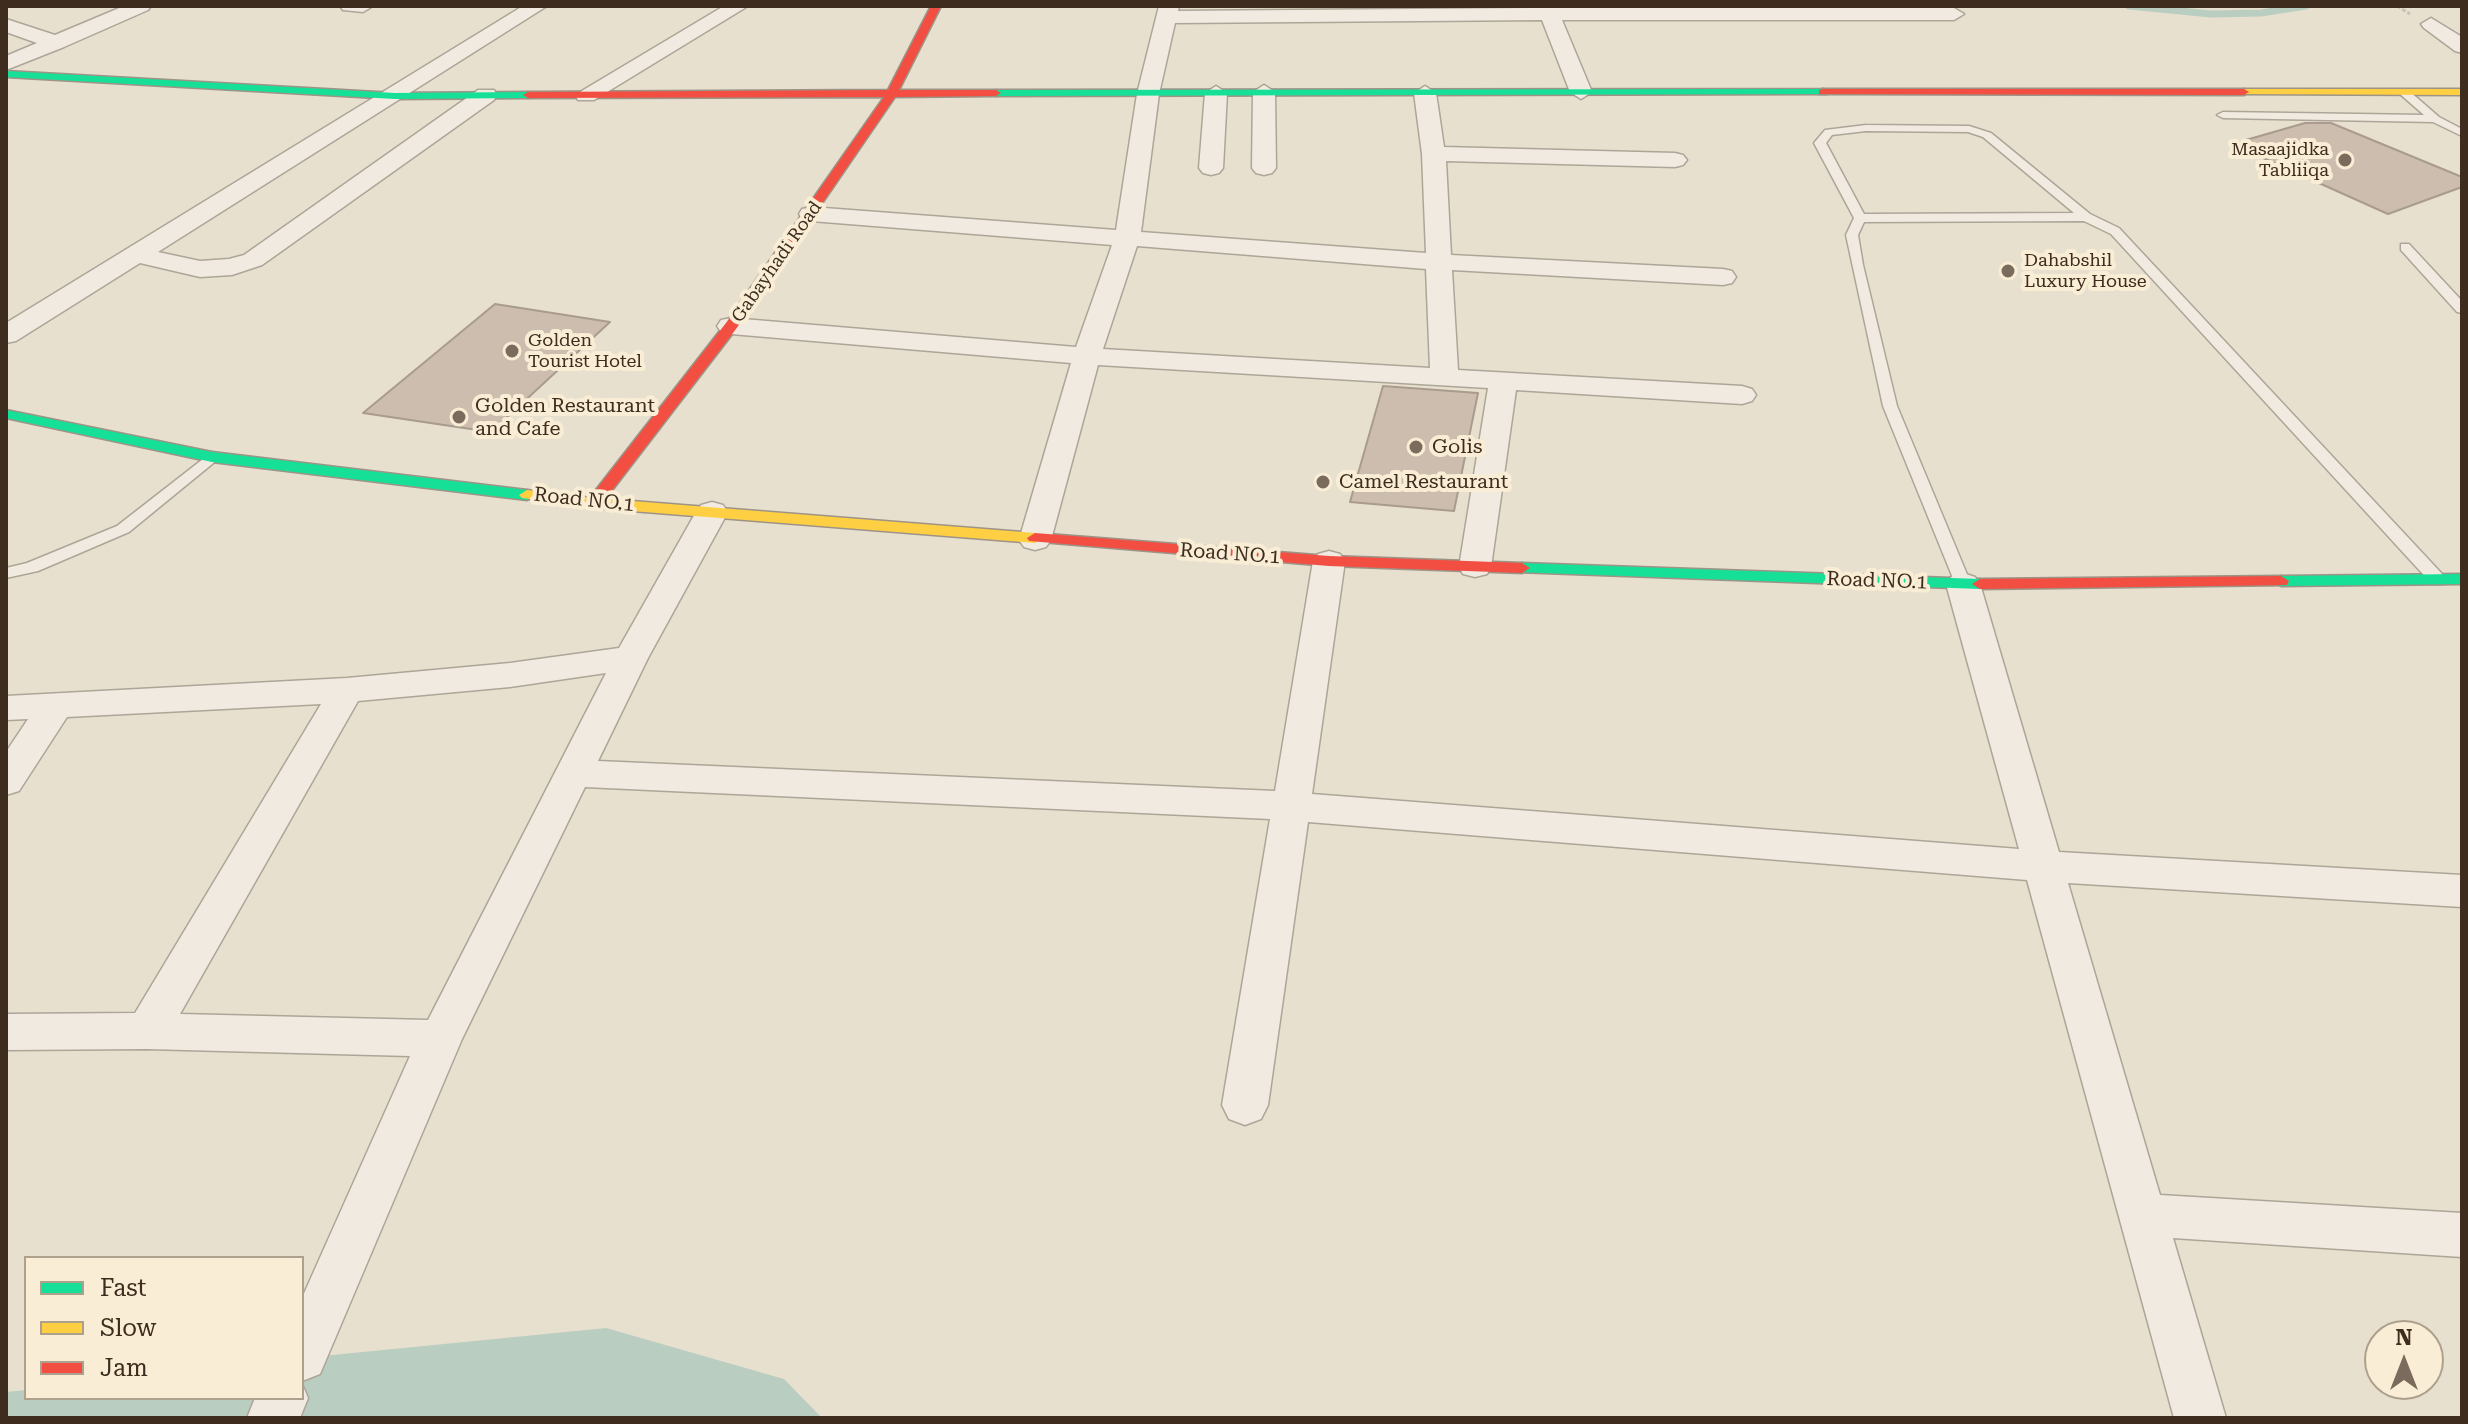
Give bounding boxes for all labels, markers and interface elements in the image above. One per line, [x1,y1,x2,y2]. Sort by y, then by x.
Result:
place label: Masaajidka Tabliiqa [2231,139,2329,182]
marker: Masaajidka Tabliiqa [2336,151,2354,169]
street label: Gabayhadi Road [727,197,827,327]
place label: Dahabshil Luxury House [2024,250,2147,292]
marker: Dahabshil Luxury House [1999,262,2017,280]
place label: Golden Tourist Hotel [528,330,642,372]
marker: Golden Tourist Hotel [503,342,521,360]
place label: Golden Restaurant and Cafe [475,394,655,441]
marker: Golden Restaurant and Cafe [450,408,468,426]
place label: Golis [1432,435,1482,459]
marker: Golis [1407,438,1425,456]
place label: Camel Restaurant [1339,470,1508,494]
marker: Camel Restaurant [1314,473,1332,491]
street label: Road NO.1 [533,483,635,517]
street label: Road NO.1 [1179,539,1281,569]
street label: Road NO.1 [1826,567,1928,595]
legend [24,1256,304,1400]
text: Fast [100,1274,147,1302]
text: Slow [100,1314,156,1342]
north arrow [2364,1320,2444,1400]
text: N [2396,1325,2412,1350]
text: Jam [100,1354,148,1382]

